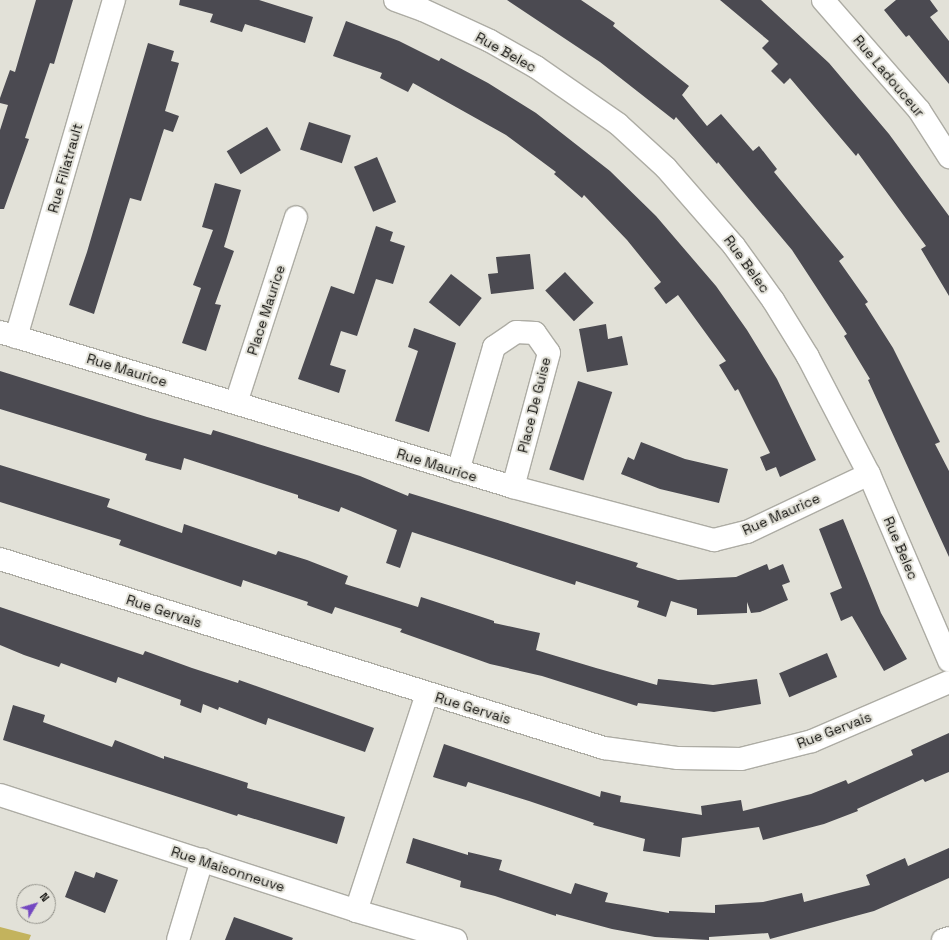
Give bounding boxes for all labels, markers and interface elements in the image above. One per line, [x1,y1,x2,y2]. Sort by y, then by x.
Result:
street label: Rue Belec [473,28,539,76]
street label: Rue Ladouceur [850,32,928,120]
street label: Rue Filiatrault [44,121,86,215]
street label: Rue Belec [721,232,773,296]
street label: Place Maurice [244,263,288,357]
street label: Rue Maurice [85,350,169,390]
street label: Place De Guise [514,355,554,455]
street label: Rue Maurice [395,445,479,485]
street label: Rue Maurice [740,489,822,539]
street label: Rue Belec [880,514,922,582]
street label: Rue Gervais [124,591,204,631]
street label: Rue Gervais [433,689,513,727]
street label: Rue Gervais [794,708,874,752]
street label: Rue Maisonneuve [169,843,287,895]
north arrow [16,884,56,924]
text: N [37,890,52,904]

